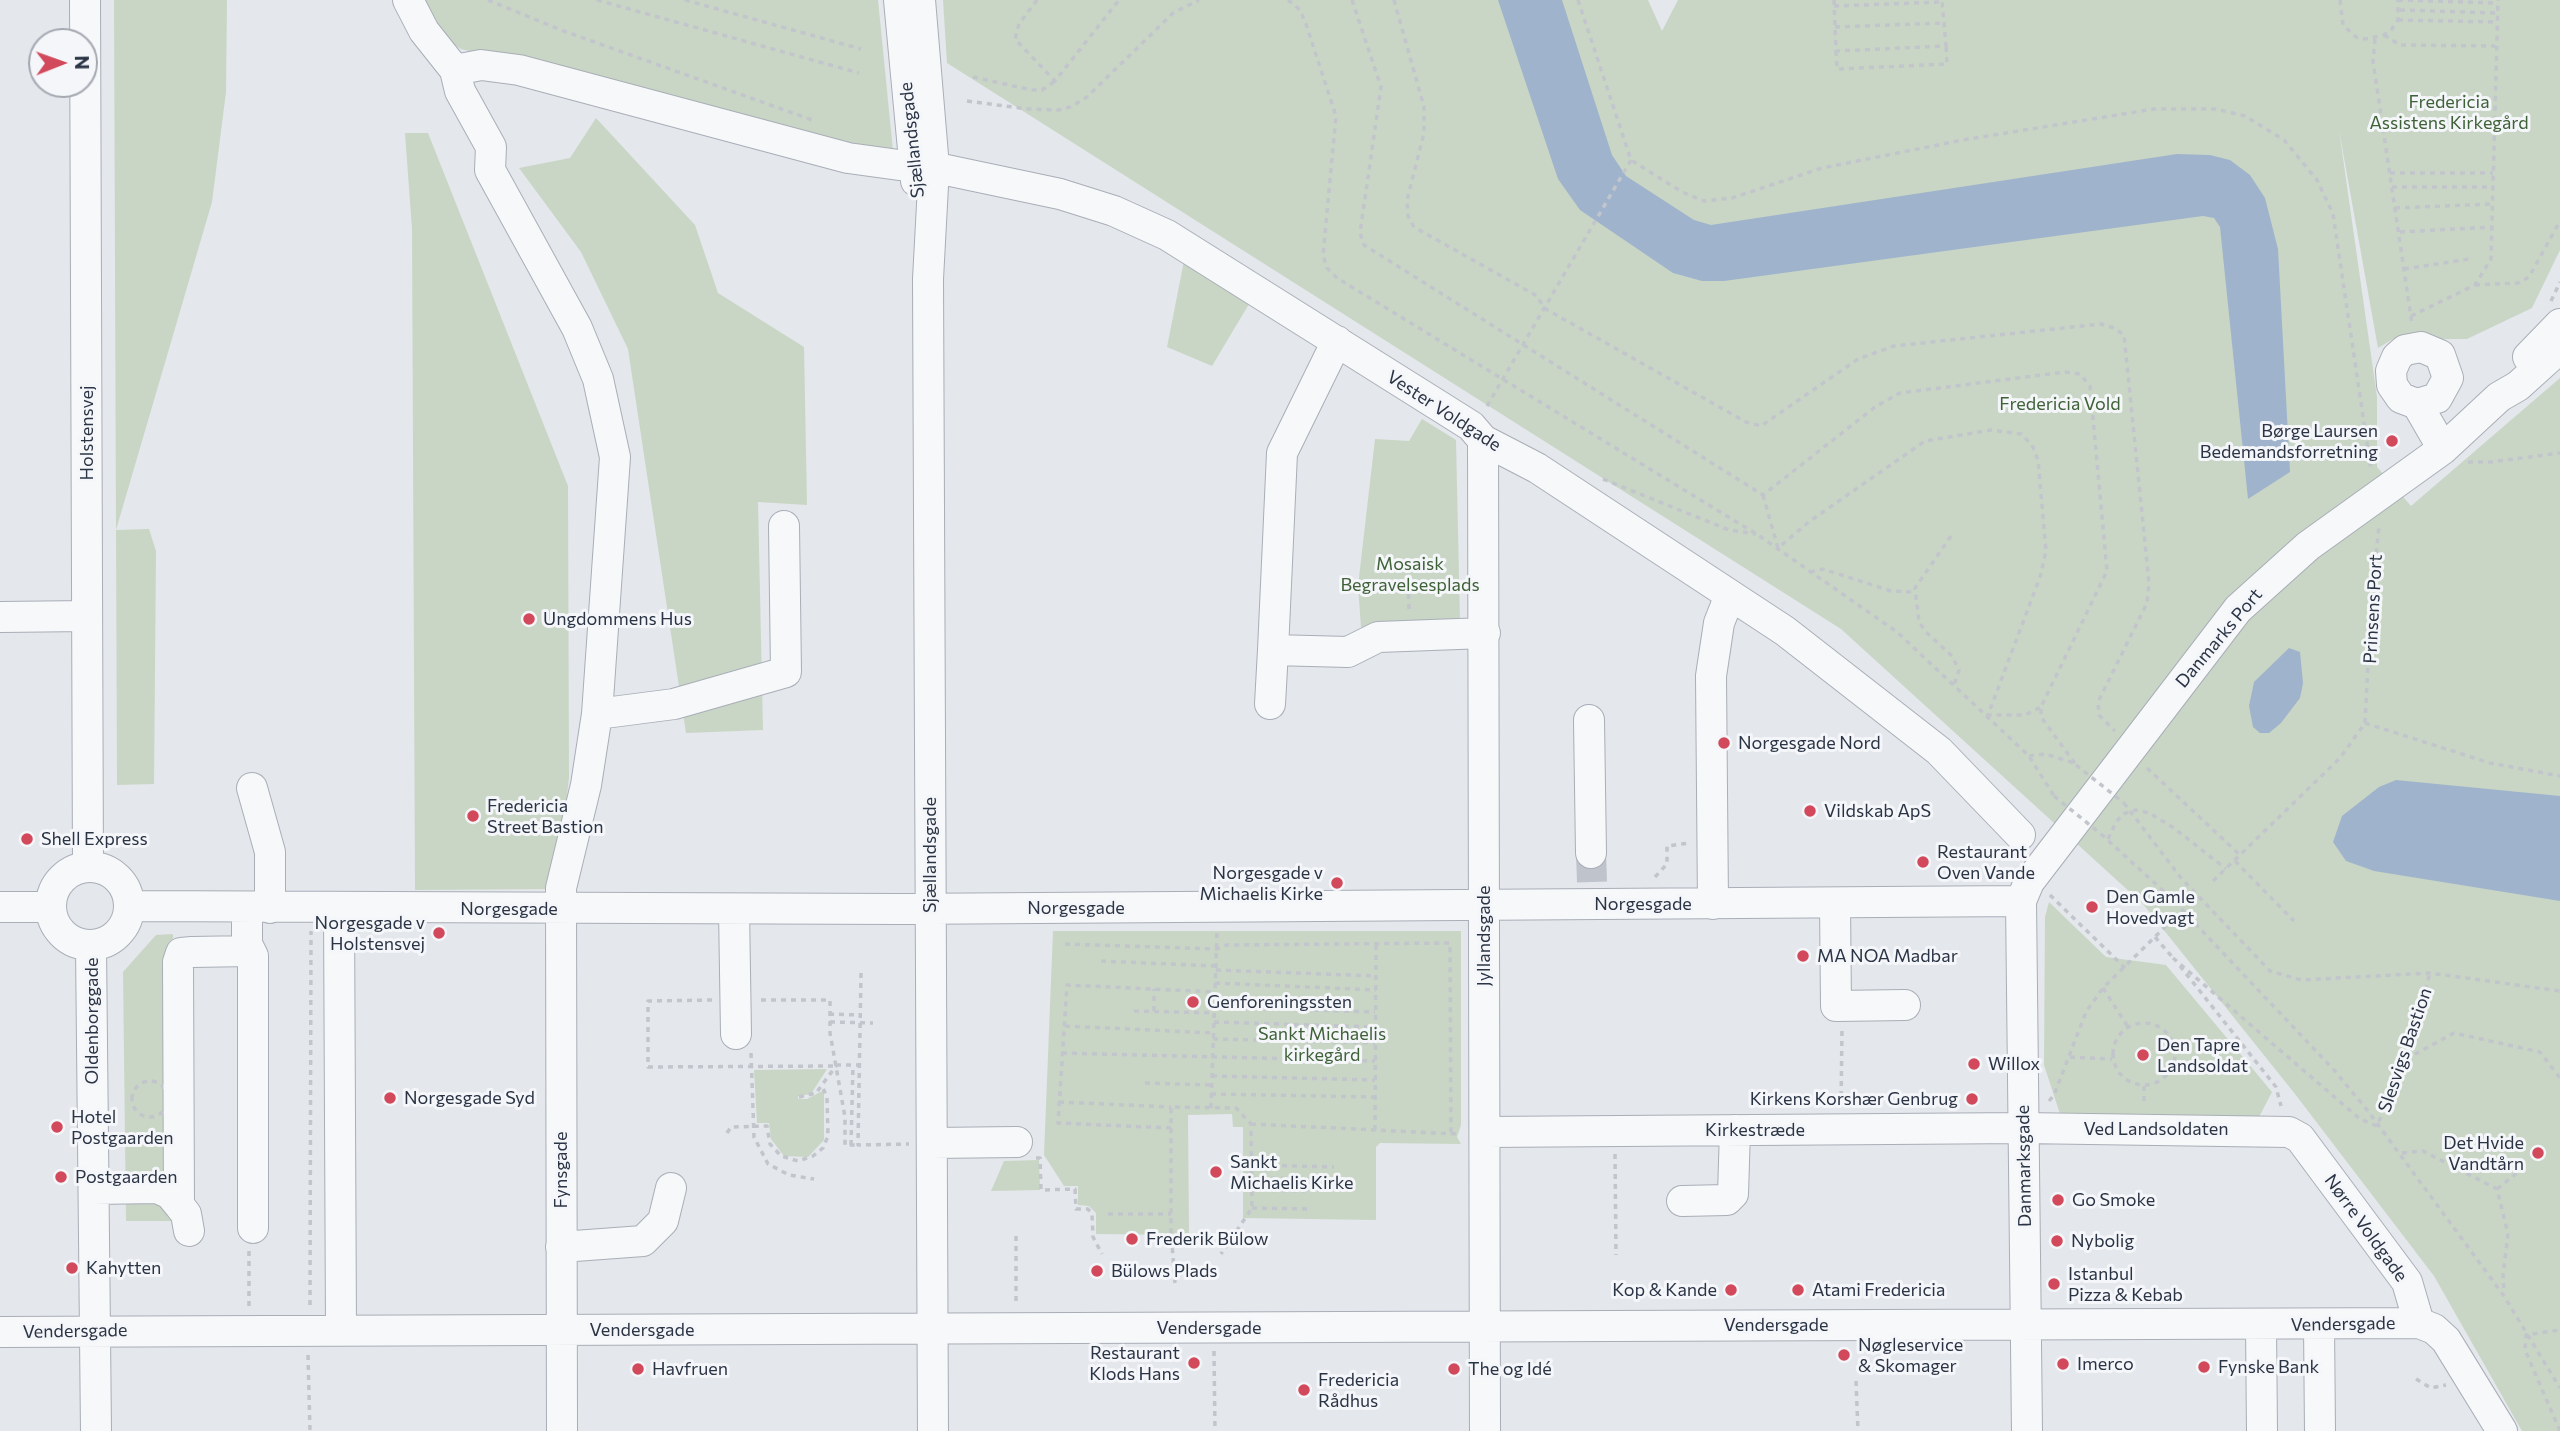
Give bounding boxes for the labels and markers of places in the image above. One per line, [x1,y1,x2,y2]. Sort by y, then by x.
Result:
place label: Børge Laursen Bedemandsforretning [2200,420,2378,462]
marker: Børge Laursen Bedemandsforretning [2384,433,2400,449]
place label: Ungdommens Hus [543,608,692,630]
marker: Ungdommens Hus [521,611,537,627]
place label: Norgesgade Nord [1738,732,1881,754]
marker: Norgesgade Nord [1716,735,1732,751]
place label: Fredericia Street Bastion [487,795,604,838]
place label: Vildskab ApS [1824,800,1931,822]
marker: Vildskab ApS [1802,803,1818,819]
marker: Fredericia Street Bastion [465,808,481,824]
place label: Shell Express [41,828,148,850]
marker: Shell Express [19,831,35,847]
place label: Restaurant Oven Vande [1937,841,2035,884]
marker: Restaurant Oven Vande [1915,854,1931,870]
place label: Norgesgade v Michaelis Kirke [1199,862,1323,904]
marker: Norgesgade v Michaelis Kirke [1329,875,1345,891]
place label: Den Gamle Hovedvagt [2106,886,2195,928]
marker: Den Gamle Hovedvagt [2084,899,2100,915]
place label: Norgesgade v Holstensvej [315,912,425,954]
marker: Norgesgade v Holstensvej [431,925,447,941]
place label: MA NOA Madbar [1817,945,1958,967]
marker: MA NOA Madbar [1795,948,1811,964]
place label: Genforeningssten [1207,991,1352,1013]
marker: Genforeningssten [1185,994,1201,1010]
place label: Den Tapre Landsoldat [2157,1034,2248,1076]
marker: Den Tapre Landsoldat [2135,1047,2151,1063]
place label: Willox [1988,1053,2040,1075]
marker: Willox [1966,1056,1982,1072]
place label: Norgesgade Syd [404,1087,535,1109]
place label: Kirkens Korshær Genbrug [1750,1088,1958,1110]
marker: Norgesgade Syd [382,1090,398,1106]
marker: Kirkens Korshær Genbrug [1964,1091,1980,1107]
place label: Hotel Postgaarden [71,1106,174,1148]
marker: Hotel Postgaarden [49,1119,65,1135]
place label: Det Hvide Vandtårn [2443,1132,2524,1174]
marker: Det Hvide Vandtårn [2530,1145,2546,1161]
place label: Sankt Michaelis Kirke [1230,1151,1354,1194]
marker: Sankt Michaelis Kirke [1208,1164,1224,1180]
place label: Postgaarden [75,1166,178,1188]
marker: Postgaarden [53,1169,69,1185]
place label: Go Smoke [2072,1189,2155,1211]
marker: Go Smoke [2050,1192,2066,1208]
place label: Frederik Bülow [1146,1228,1268,1250]
place label: Nybolig [2071,1230,2134,1252]
marker: Frederik Bülow [1124,1231,1140,1247]
marker: Nybolig [2049,1233,2065,1249]
place label: Kahytten [86,1257,161,1279]
marker: Kahytten [64,1260,80,1276]
place label: Bülows Plads [1111,1260,1218,1282]
marker: Bülows Plads [1089,1263,1105,1279]
place label: Istanbul Pizza & Kebab [2068,1263,2183,1306]
marker: Istanbul Pizza & Kebab [2046,1276,2062,1292]
place label: Kop & Kande [1612,1279,1717,1301]
place label: Atami Fredericia [1812,1279,1945,1301]
marker: Kop & Kande [1723,1282,1739,1298]
marker: Atami Fredericia [1790,1282,1806,1298]
place label: Nøgleservice & Skomager [1858,1334,1963,1376]
place label: Restaurant Klods Hans [1089,1342,1180,1384]
marker: Nøgleservice & Skomager [1836,1347,1852,1363]
place label: Imerco [2077,1353,2134,1375]
marker: Restaurant Klods Hans [1186,1355,1202,1371]
marker: Imerco [2055,1356,2071,1372]
place label: Fynske Bank [2218,1356,2319,1378]
place label: Havfruen [652,1358,728,1380]
place label: The og Idé [1468,1358,1552,1380]
marker: Fynske Bank [2196,1359,2212,1375]
marker: Havfruen [630,1361,646,1377]
marker: The og Idé [1446,1361,1462,1377]
place label: Fredericia Rådhus [1318,1369,1399,1412]
marker: Fredericia Rådhus [1296,1382,1312,1398]

